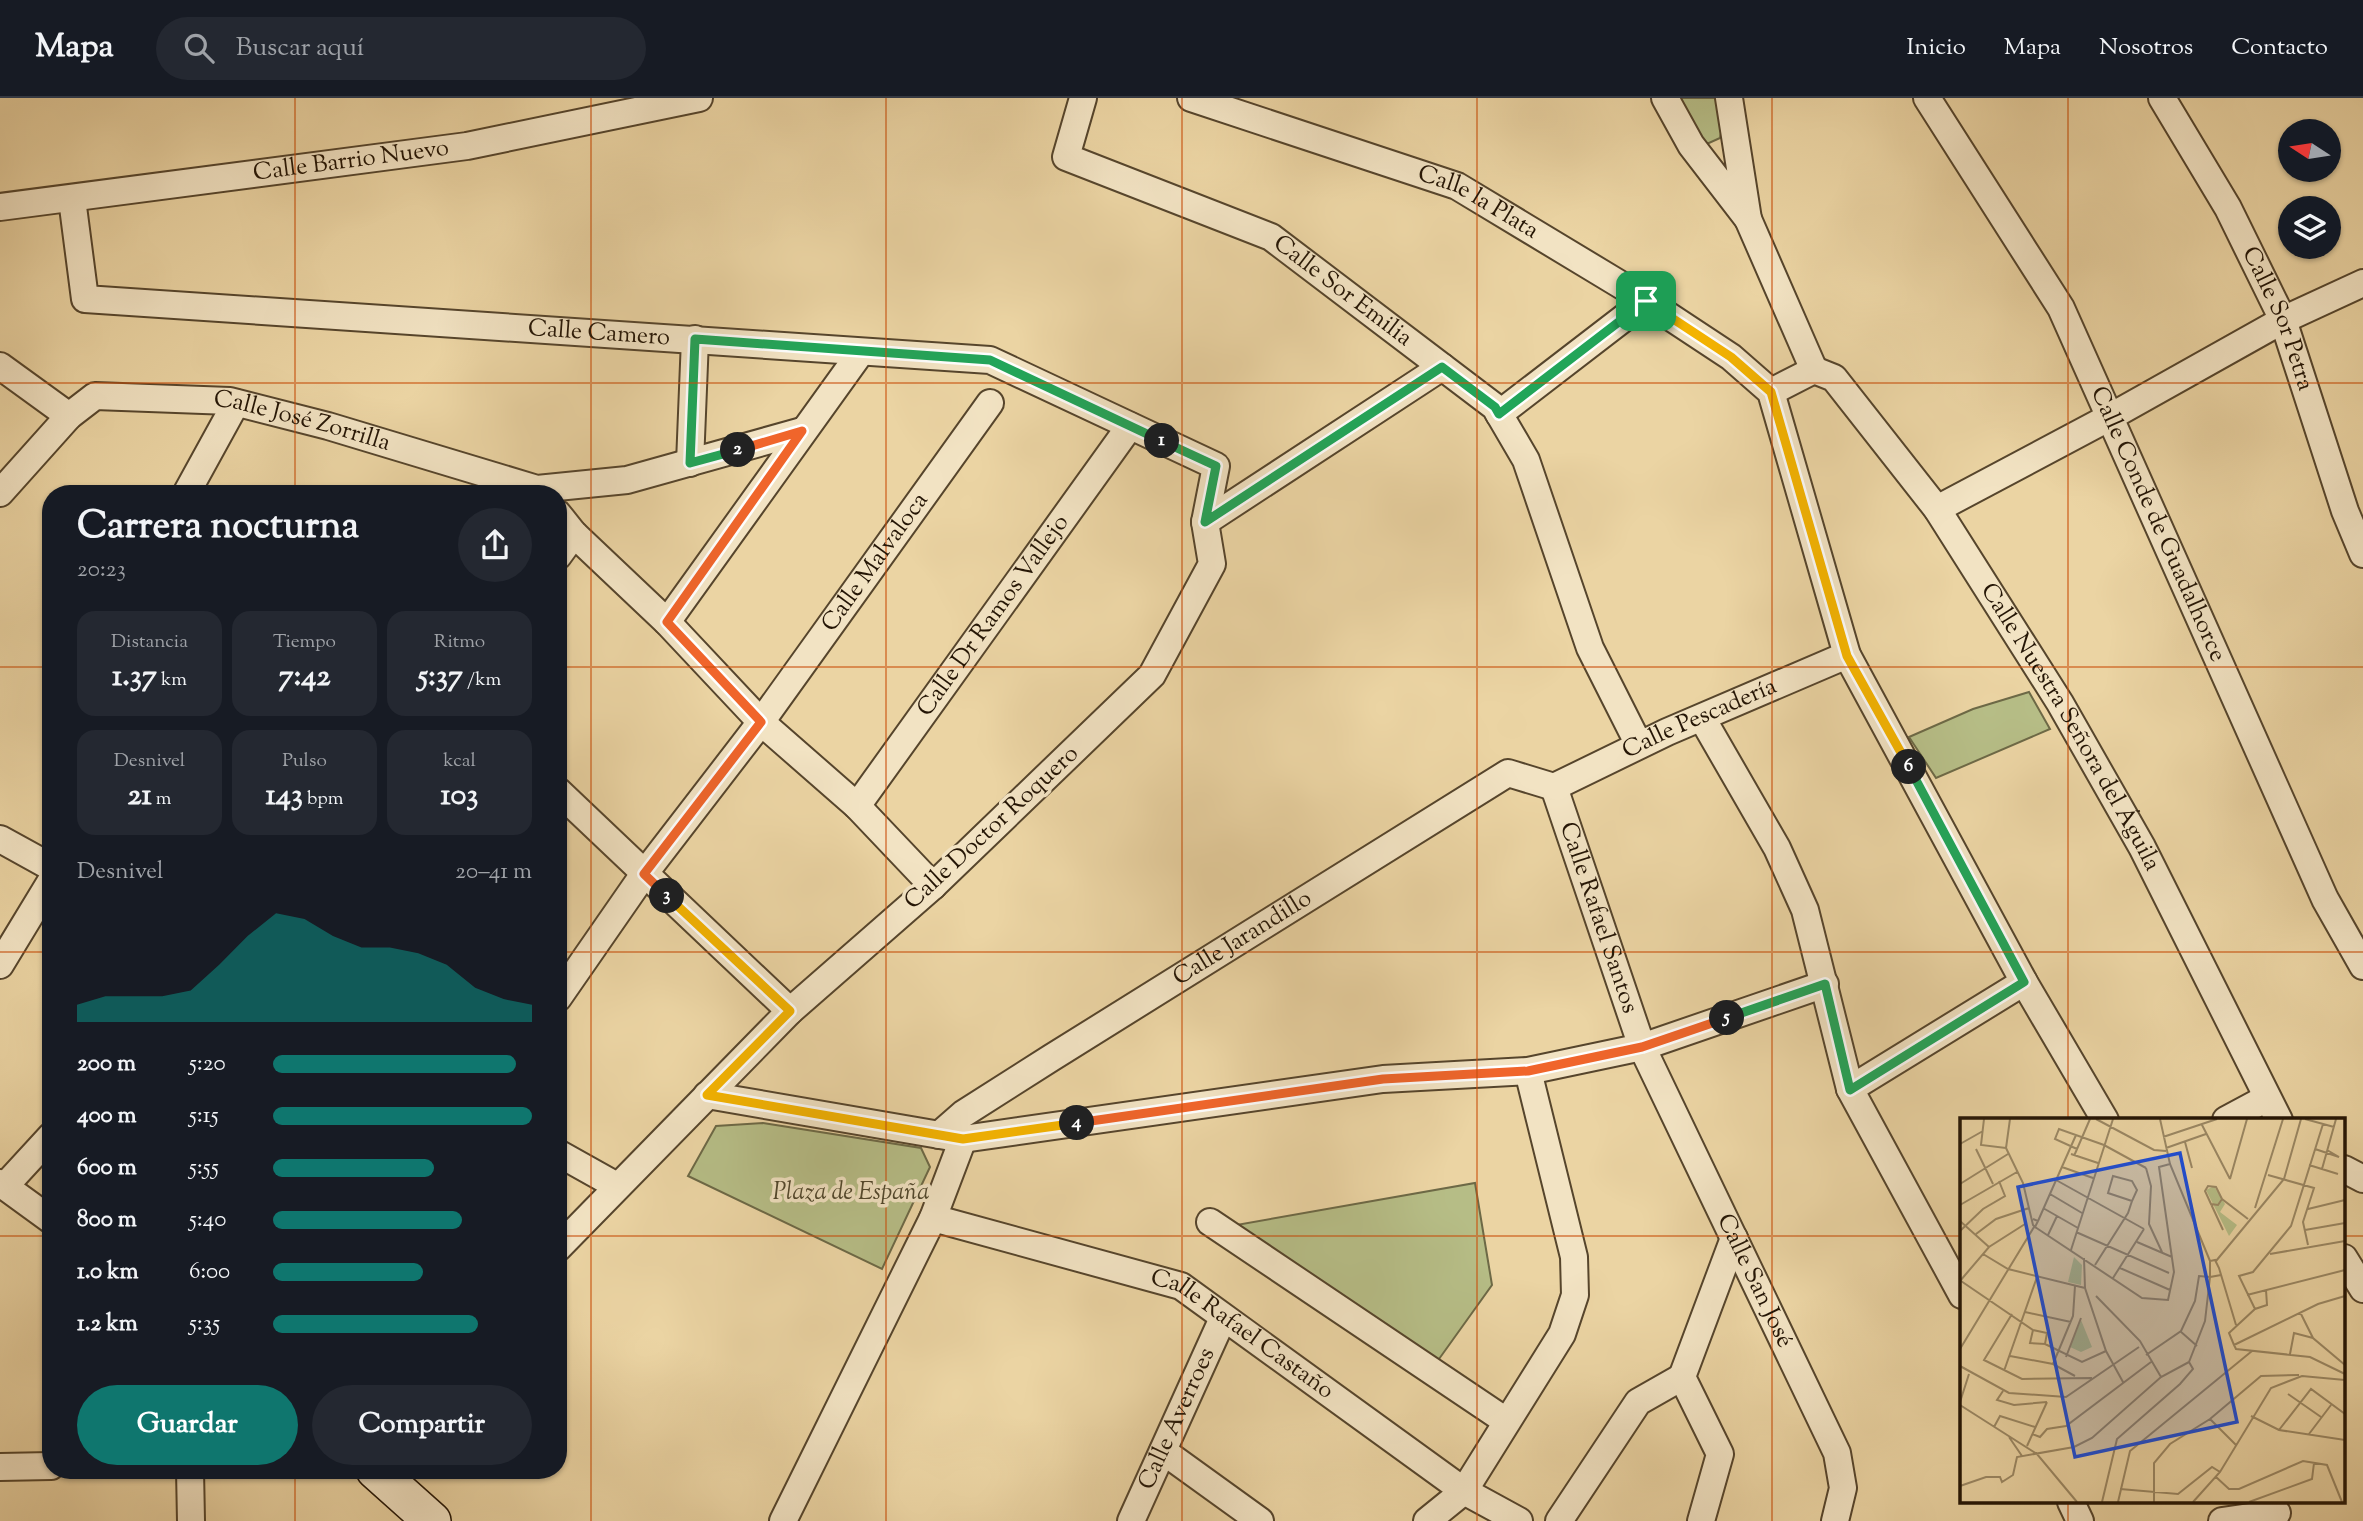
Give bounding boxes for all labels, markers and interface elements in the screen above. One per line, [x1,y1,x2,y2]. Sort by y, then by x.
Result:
search box [156,17,646,80]
text: Mapa [35,24,114,72]
icon: search [180,29,218,67]
text: Buscar aquí [236,30,364,67]
text: Inicio [1906,31,1966,65]
text: Mapa [2004,31,2061,65]
text: Nosotros [2099,31,2193,65]
text: Contacto [2231,31,2328,65]
north arrow [2278,119,2342,182]
map controls [2278,119,2341,259]
street label: Calle Barrio Nuevo [251,132,451,191]
street label: Calle la Plata [1413,157,1545,248]
button: layers [2278,196,2341,259]
street label: Calle Sor Emilia [1266,227,1419,355]
street label: Calle Sor Petra [2233,241,2322,395]
pin [1616,271,1676,331]
icon: arrive [1627,282,1665,320]
street label: Calle Camero [527,312,671,355]
street label: Calle Conde de Guadalhorce [2081,381,2234,667]
street label: Calle José Zorrilla [213,383,394,461]
pin: 1 [1144,424,1180,458]
text: 1 [1158,427,1165,454]
pin: 2 [720,432,756,468]
text: 2 [733,436,742,463]
street label: Calle Malvaloca [814,486,937,639]
text: Carrera nocturna [77,501,359,555]
button: share [458,508,532,582]
street label: Calle Dr Ramos Vallejo [909,508,1078,724]
text: 20:23 [77,554,126,587]
street label: Calle Nuestra Señora del Águila [1971,577,2169,877]
text: Distancia [111,629,188,656]
text: Tiempo [273,629,336,656]
text: Ritmo [434,629,485,656]
text: 1.37 [112,656,157,699]
text: 7:42 [279,656,331,699]
text: 5:37 [418,656,463,699]
text: km [157,667,187,694]
text: /km [463,667,501,694]
street label: Calle Pescadería [1617,670,1782,768]
street label: Calle Doctor Roquero [897,738,1087,918]
text: Desnivel [114,748,185,775]
text: Pulso [282,748,327,775]
text: kcal [443,748,476,775]
pin: 6 [1892,750,1926,784]
text: 6 [1904,753,1913,780]
text: 21 [127,775,152,818]
text: 143 [266,775,303,818]
text: 103 [441,775,478,818]
text: m [152,786,172,813]
text: bpm [303,786,343,813]
street label: Calle Rafael Santos [1550,818,1646,1018]
text: Desnivel [77,856,163,889]
text: 20–41 m [455,856,532,889]
pin: 3 [650,878,684,914]
text: 3 [663,882,670,909]
street label: Calle Jarandillo [1167,882,1319,995]
pin: 5 [1710,1000,1744,1035]
text: 5 [1723,1004,1730,1031]
text: 200 m [77,1048,136,1081]
text: 5:20 [189,1048,226,1081]
text: 400 m [77,1100,137,1133]
text: 5:15 [189,1100,219,1133]
pin: 4 [1060,1105,1094,1140]
text: 4 [1072,1109,1081,1136]
inset map [1960,1118,2346,1504]
text: 600 m [77,1152,137,1185]
text: 5:55 [189,1152,219,1185]
park label: Plaza de España [773,1176,929,1210]
text: 800 m [77,1204,137,1237]
text: 5:40 [189,1204,226,1237]
street label: Calle San José [1708,1208,1801,1354]
text: 1.0 km [77,1256,139,1289]
text: 6:00 [189,1256,230,1289]
street label: Calle Rafael Castaño [1147,1261,1341,1408]
text: 1.2 km [77,1308,138,1341]
text: 5:35 [189,1308,220,1341]
street label: Calle Averroes [1130,1342,1224,1495]
button: Guardar [77,1385,298,1465]
button: Compartir [312,1385,532,1465]

